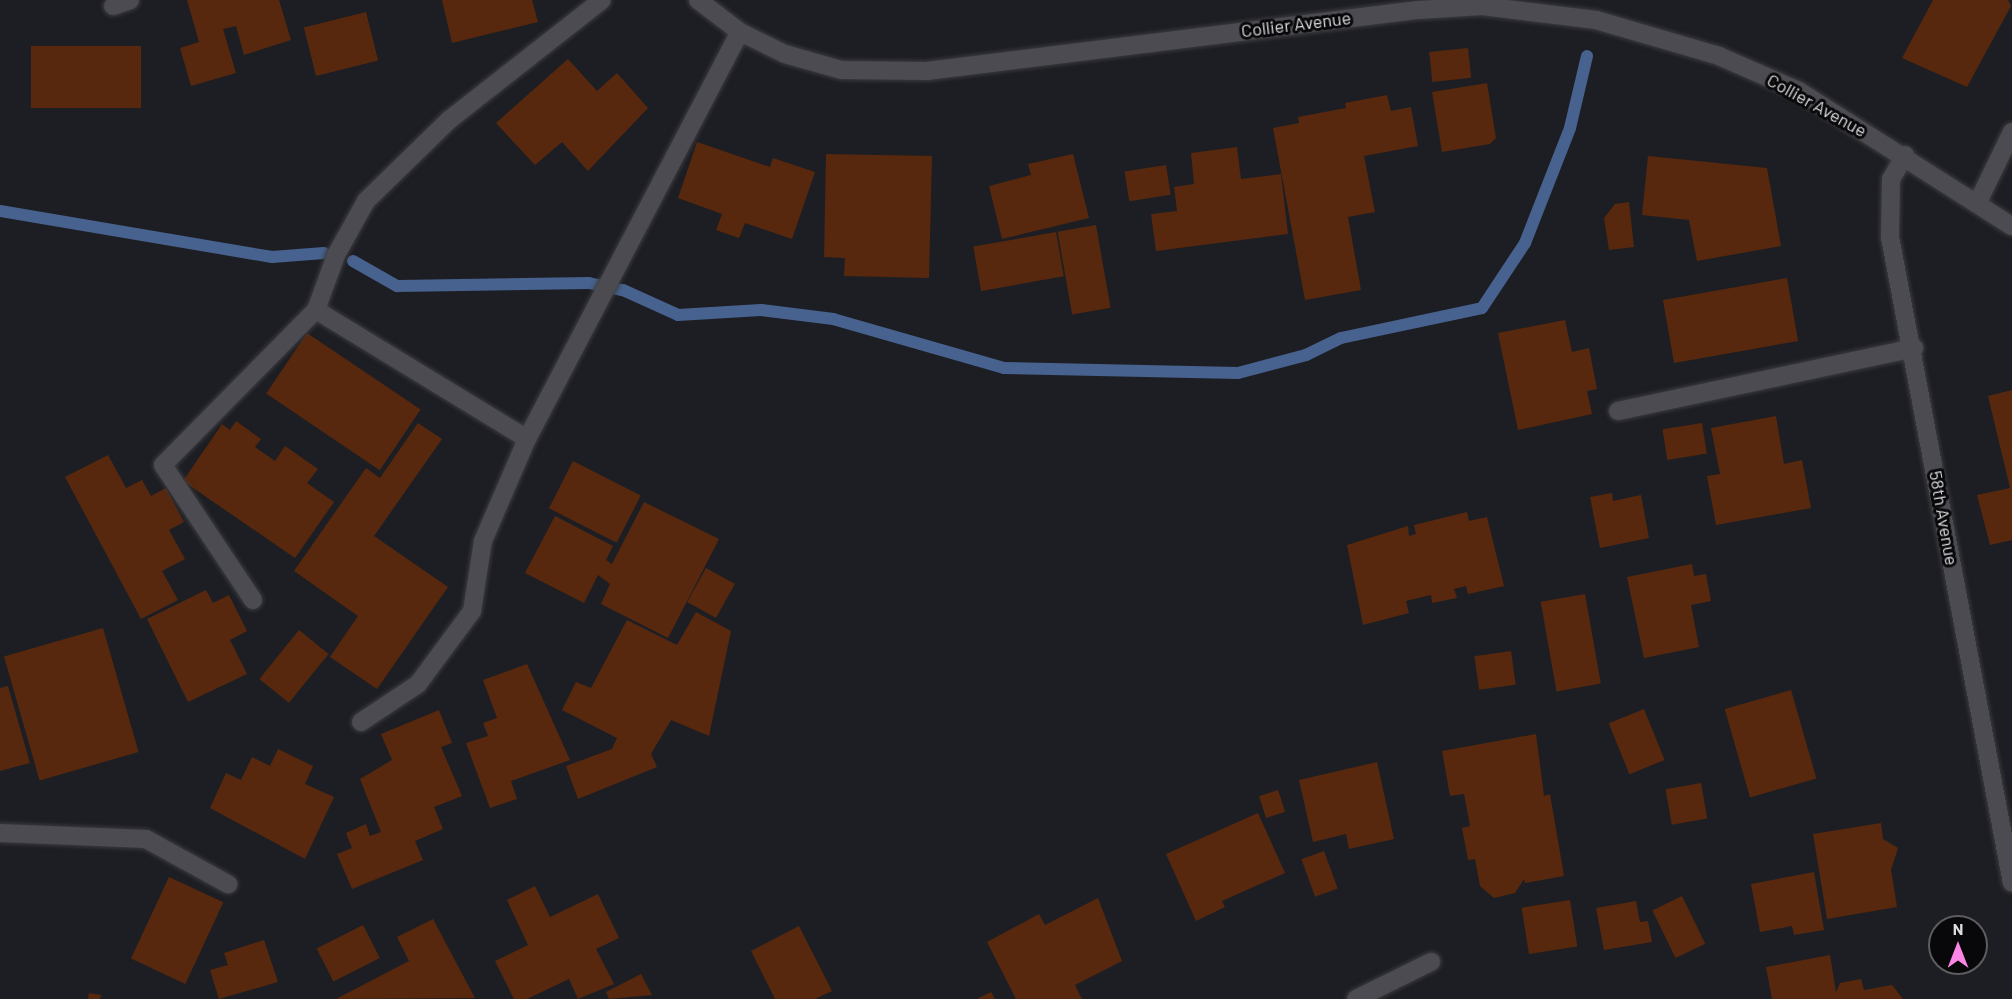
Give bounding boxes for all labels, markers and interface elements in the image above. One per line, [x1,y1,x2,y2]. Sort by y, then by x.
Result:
street label: Collier Avenue [1240,7,1352,41]
street label: Collier Avenue [1763,69,1871,141]
street label: 58th Avenue [1925,469,1963,567]
north arrow [1928,915,1988,975]
text: N [1953,919,1963,938]

